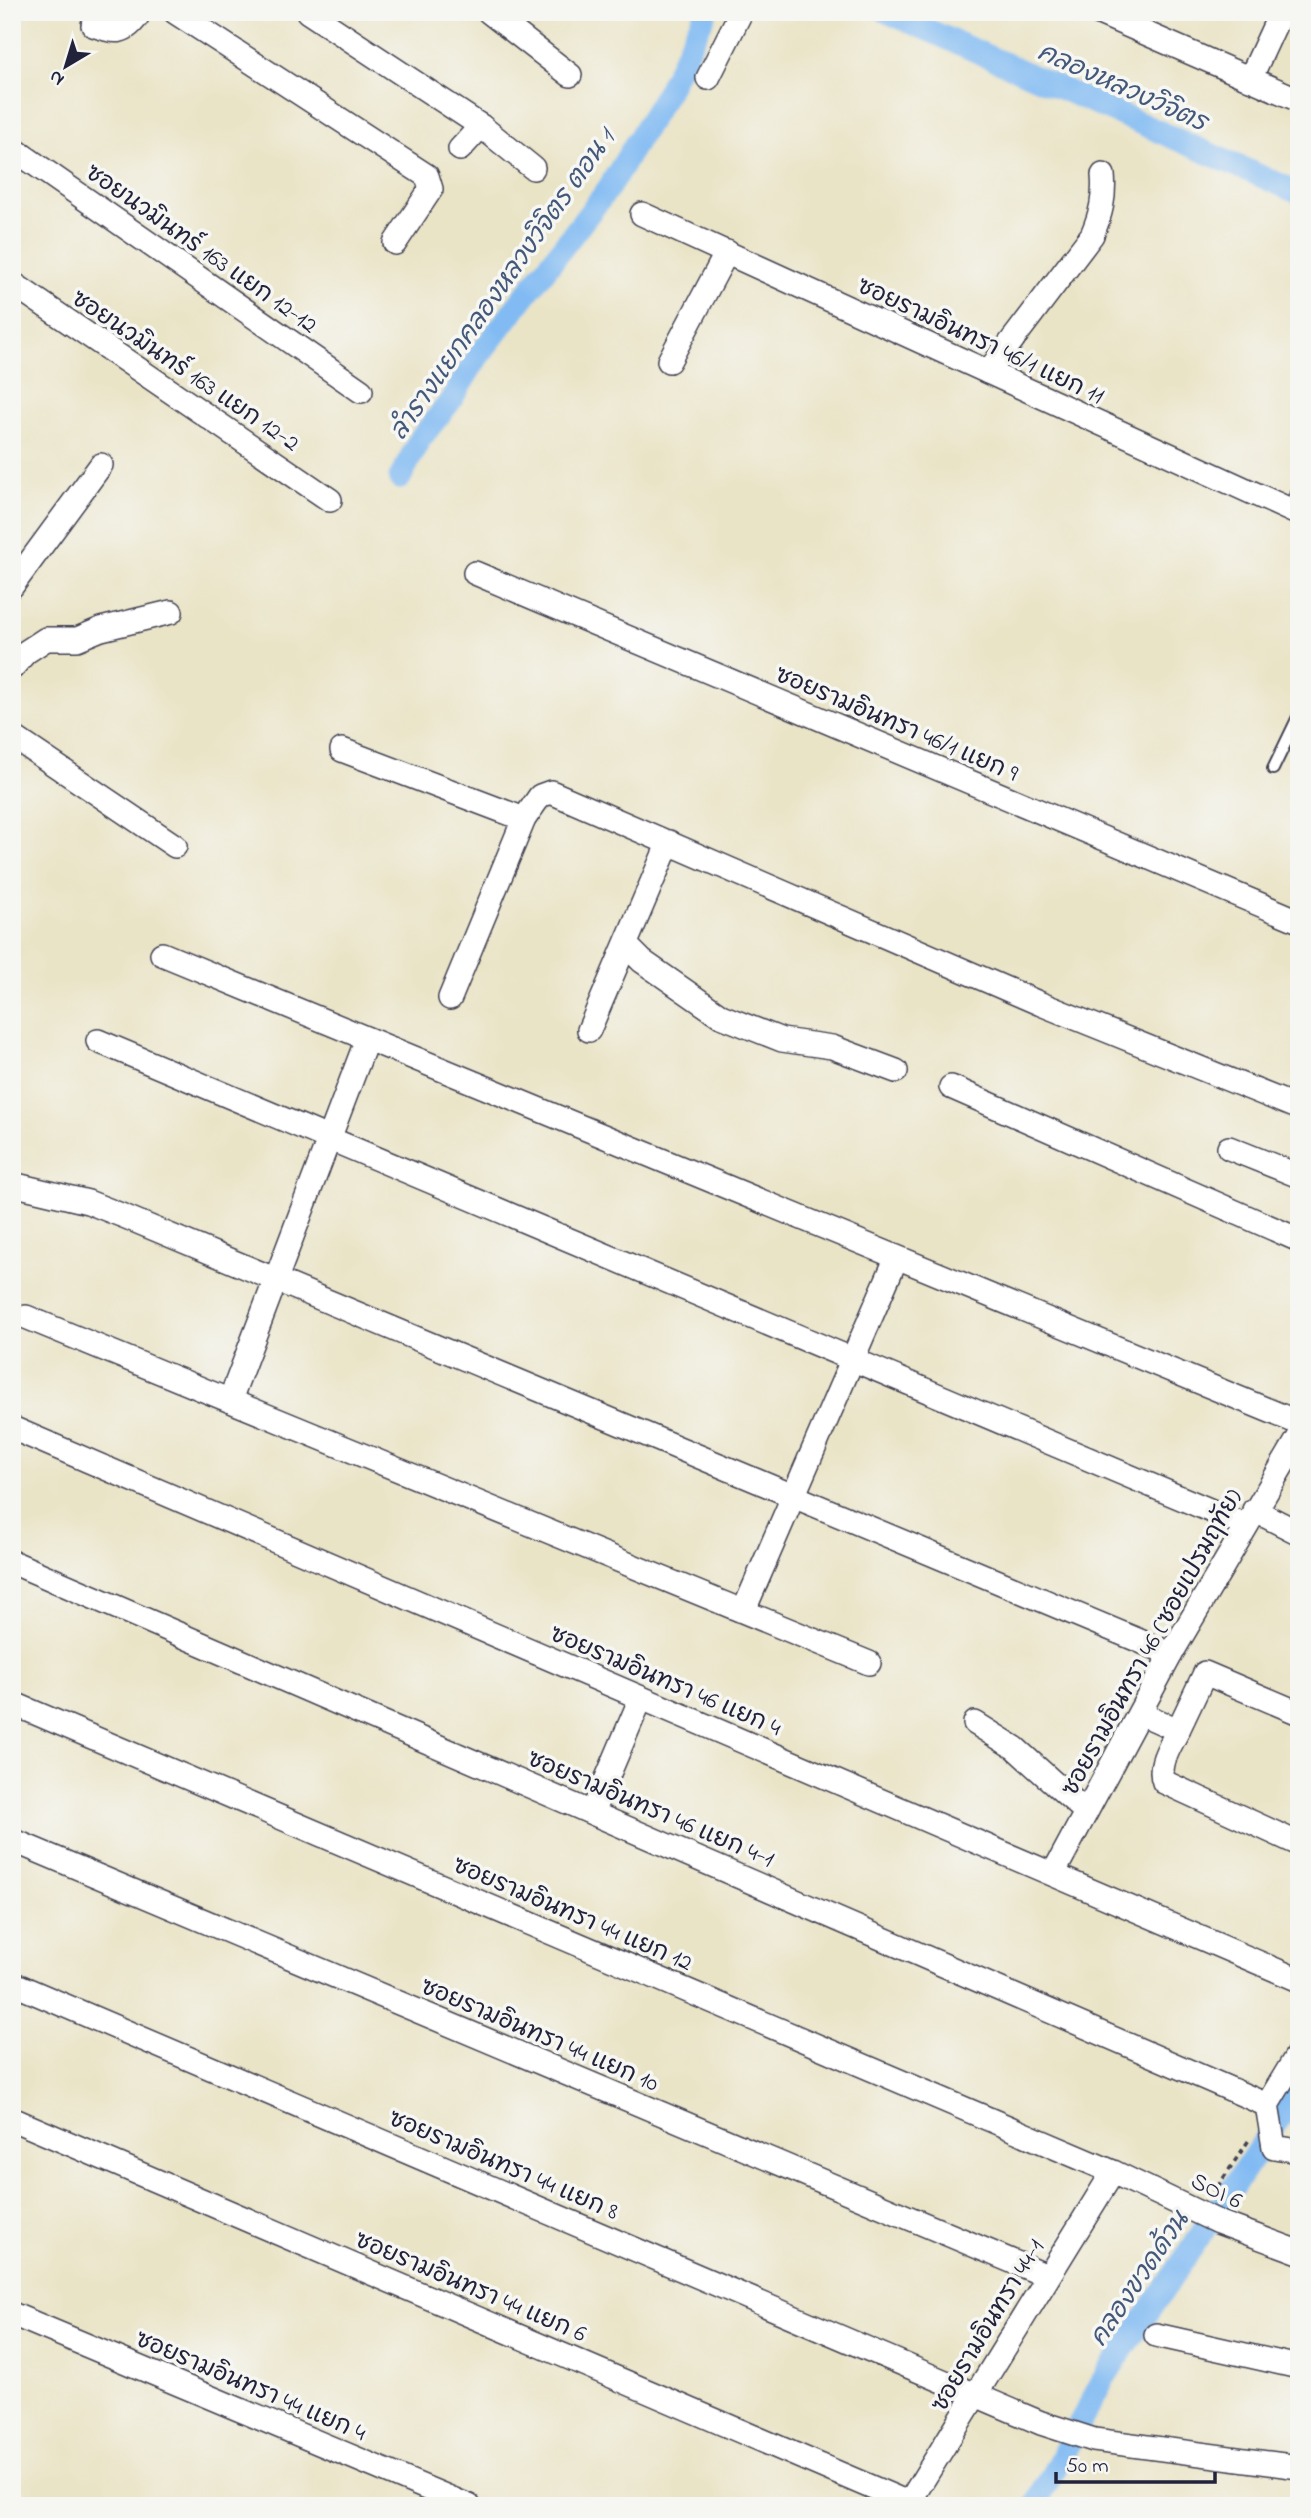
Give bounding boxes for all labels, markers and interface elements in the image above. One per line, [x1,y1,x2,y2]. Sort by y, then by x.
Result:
north arrow [32,32,102,102]
water label: คลองหลวงวิจิตร [1031,34,1216,144]
text: N [44,63,70,92]
water label: ลำรางแยกคลองหลวงวิจิตร ตอน 1 [381,120,628,449]
street label: ซอยนวมินทร์ 163 แยก 12-12 [77,156,324,344]
street label: ซอยรามอินทรา 46/1 แยก 11 [851,270,1109,415]
street label: ซอยนวมินทร์ 163 แยก 12-2 [64,282,306,462]
street label: ซอยรามอินทรา 46/1 แยก 9 [769,658,1024,793]
street label: ซอยรามอินทรา 46 (ซอยเปรมฤทัย) [1054,1483,1252,1803]
street label: ซอยรามอินทรา 46 แยก 4 [544,1618,786,1747]
street label: ซอยรามอินทรา 46 แยก 4-1 [521,1742,779,1878]
street label: ซอยรามอินทรา 44 แยก 12 [447,1849,697,1982]
street label: ซอยรามอินทรา 44 แยก 10 [414,1970,664,2102]
street label: ซอยรามอินทรา 44 แยก 8 [383,2102,623,2231]
street label: SOI 6 [1184,2165,1248,2220]
water label: คลองขวดด้วน [1081,2203,1201,2355]
street label: ซอยรามอินทรา 44 แยก 6 [349,2224,592,2353]
street label: ซอยรามอินทรา 44-1 [924,2233,1055,2419]
street label: ซอยรามอินทรา 44 แยก 4 [129,2323,371,2452]
scale bar [1056,2441,1215,2485]
text: 50 m [1066,2452,1109,2482]

